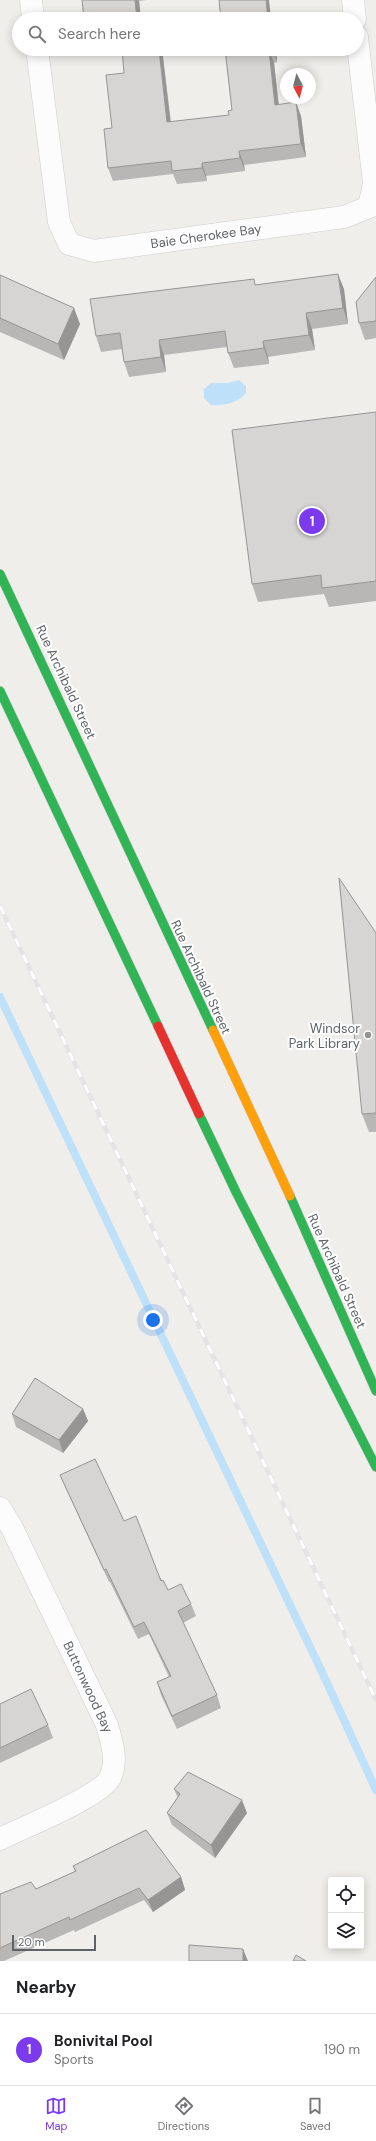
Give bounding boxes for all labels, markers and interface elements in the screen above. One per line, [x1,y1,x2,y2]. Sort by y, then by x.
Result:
search box [12,12,364,56]
icon: search [26,23,48,45]
text: Search here [58,24,141,44]
north arrow [280,68,316,104]
street label: Baie Cherokee Bay [150,220,262,252]
pin: 1 [299,506,325,536]
street label: Rue Archibald Street [32,622,100,742]
street label: Rue Archibald Street [167,917,235,1037]
place label: Windsor Park Library [289,1020,360,1052]
marker: Windsor Park Library [363,1030,373,1040]
street label: Rue Archibald Street [304,1211,370,1331]
your location [143,1310,163,1330]
street label: Buttonwood Bay [59,1638,117,1736]
map controls [328,1877,364,1949]
button: locate [328,1877,364,1913]
button: layers [328,1913,364,1949]
scale bar [12,1933,96,1952]
text: 20 m [18,1935,44,1949]
text: Nearby [16,1976,76,1998]
text: Bonivital Pool [54,2031,153,2051]
text: 1 [27,2041,31,2058]
text: 190 m [324,2041,360,2058]
text: Sports [54,2051,94,2068]
tab: Map [45,2095,67,2133]
tab: Directions [158,2095,210,2133]
tab: Saved [300,2095,331,2133]

